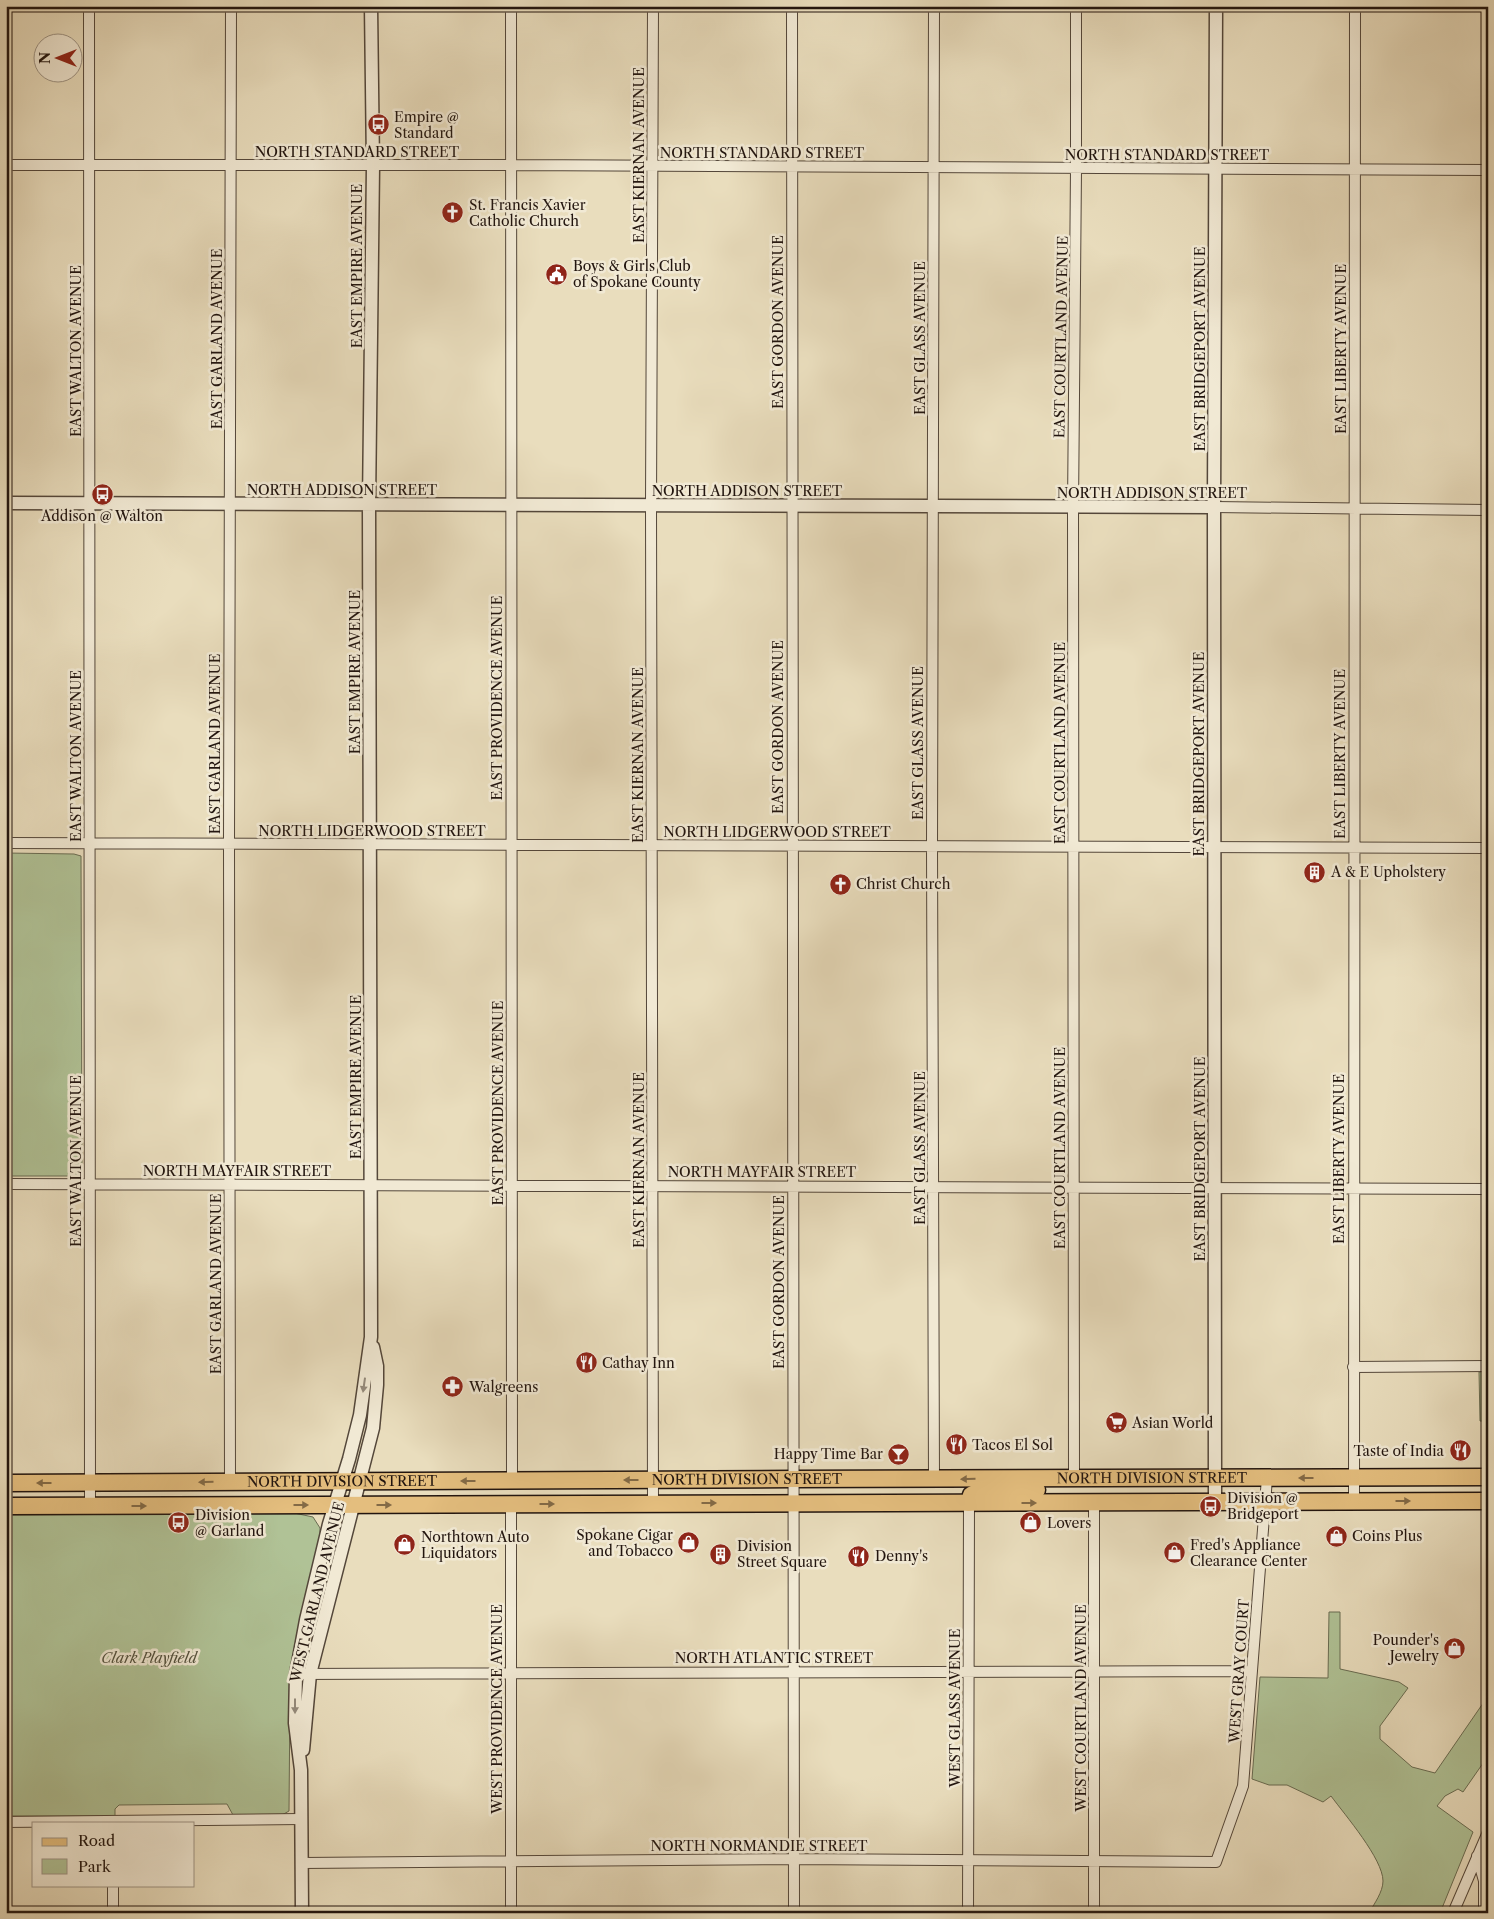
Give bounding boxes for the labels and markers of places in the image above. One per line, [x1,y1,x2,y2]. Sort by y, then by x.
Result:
place label: Empire @ Standard [394,108,459,142]
bus stop icon: Empire @ Standard [366,113,390,137]
place label: St. Francis Xavier Catholic Church [469,196,586,230]
church icon: St. Francis Xavier Catholic Church [441,201,465,225]
place label: Boys & Girls Club of Spokane County [573,257,701,291]
public building icon: Boys & Girls Club of Spokane County [545,262,569,286]
bus stop icon: Addison @ Walton [90,482,114,506]
place label: Addison @ Walton [40,507,163,525]
building icon: A & E Upholstery [1303,860,1327,884]
place label: A & E Upholstery [1330,863,1446,881]
church icon: Christ Church [828,872,852,896]
place label: Christ Church [856,875,951,893]
restaurant icon: Cathay Inn [574,1351,598,1375]
place label: Cathay Inn [602,1354,675,1372]
pharmacy icon: Walgreens [441,1375,465,1399]
place label: Walgreens [468,1378,538,1396]
supermarket icon: Asian World [1104,1411,1128,1435]
place label: Asian World [1131,1414,1214,1432]
restaurant icon: Tacos El Sol [944,1433,968,1457]
place label: Tacos El Sol [972,1436,1053,1454]
restaurant icon: Taste of India [1448,1439,1472,1463]
bar icon: Happy Time Bar [887,1442,911,1466]
place label: Taste of India [1353,1442,1445,1460]
place label: Happy Time Bar [774,1445,883,1463]
place label: Division @ Bridgeport [1227,1489,1299,1523]
bus stop icon: Division @ Bridgeport [1199,1494,1223,1518]
place label: Division @ Garland [195,1506,265,1540]
bus stop icon: Division @ Garland [167,1511,191,1535]
shop icon: Lovers [1019,1511,1043,1535]
place label: Lovers [1047,1514,1091,1532]
shop icon: Coins Plus [1324,1524,1348,1548]
place label: Spokane Cigar and Tobacco [576,1526,673,1560]
place label: Coins Plus [1352,1527,1422,1545]
place label: Northtown Auto Liquidators [421,1528,529,1562]
shop icon: Spokane Cigar and Tobacco [677,1531,701,1555]
shop icon: Northtown Auto Liquidators [393,1533,417,1557]
place label: Fred's Appliance Clearance Center [1190,1536,1307,1570]
place label: Division Street Square [737,1537,827,1571]
shop icon: Fred's Appliance Clearance Center [1162,1541,1186,1565]
building icon: Division Street Square [709,1542,733,1566]
restaurant icon: Denny's [847,1544,871,1568]
place label: Denny's [875,1547,928,1565]
place label: Pounder's Jewelry [1373,1631,1439,1665]
shop icon: Pounder's Jewelry [1443,1636,1467,1660]

